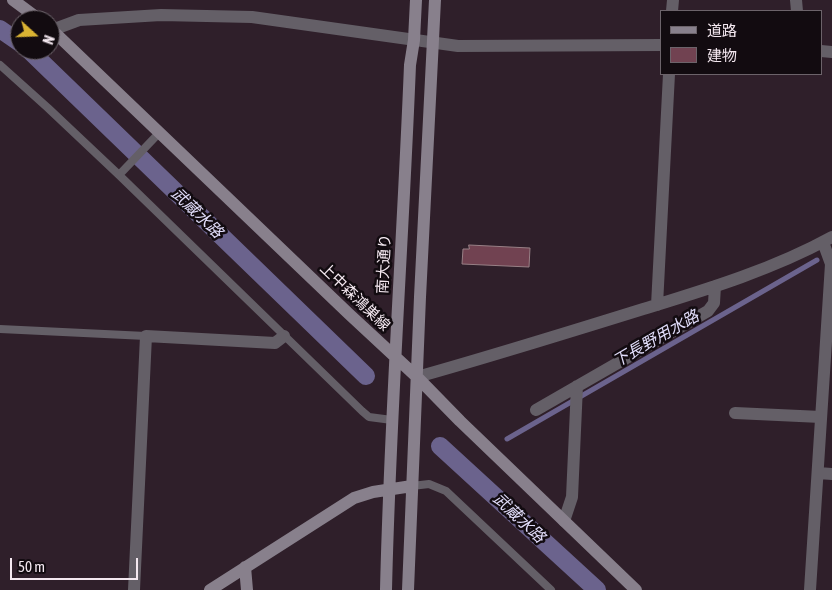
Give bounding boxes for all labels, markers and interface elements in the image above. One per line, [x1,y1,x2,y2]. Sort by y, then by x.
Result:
north arrow [10,10,60,60]
legend [660,10,822,75]
text: 道路 [707,22,737,39]
text: N [39,33,57,46]
text: 建物 [707,47,737,64]
water label: 武蔵水路 [167,184,227,242]
street label: 南大通り [373,234,395,294]
street label: 上中森鴻巣線 [316,259,394,335]
water label: 下長野用水路 [610,307,702,371]
water label: 武蔵水路 [489,489,549,547]
scale bar [12,548,140,580]
text: 50 m [18,558,45,575]

